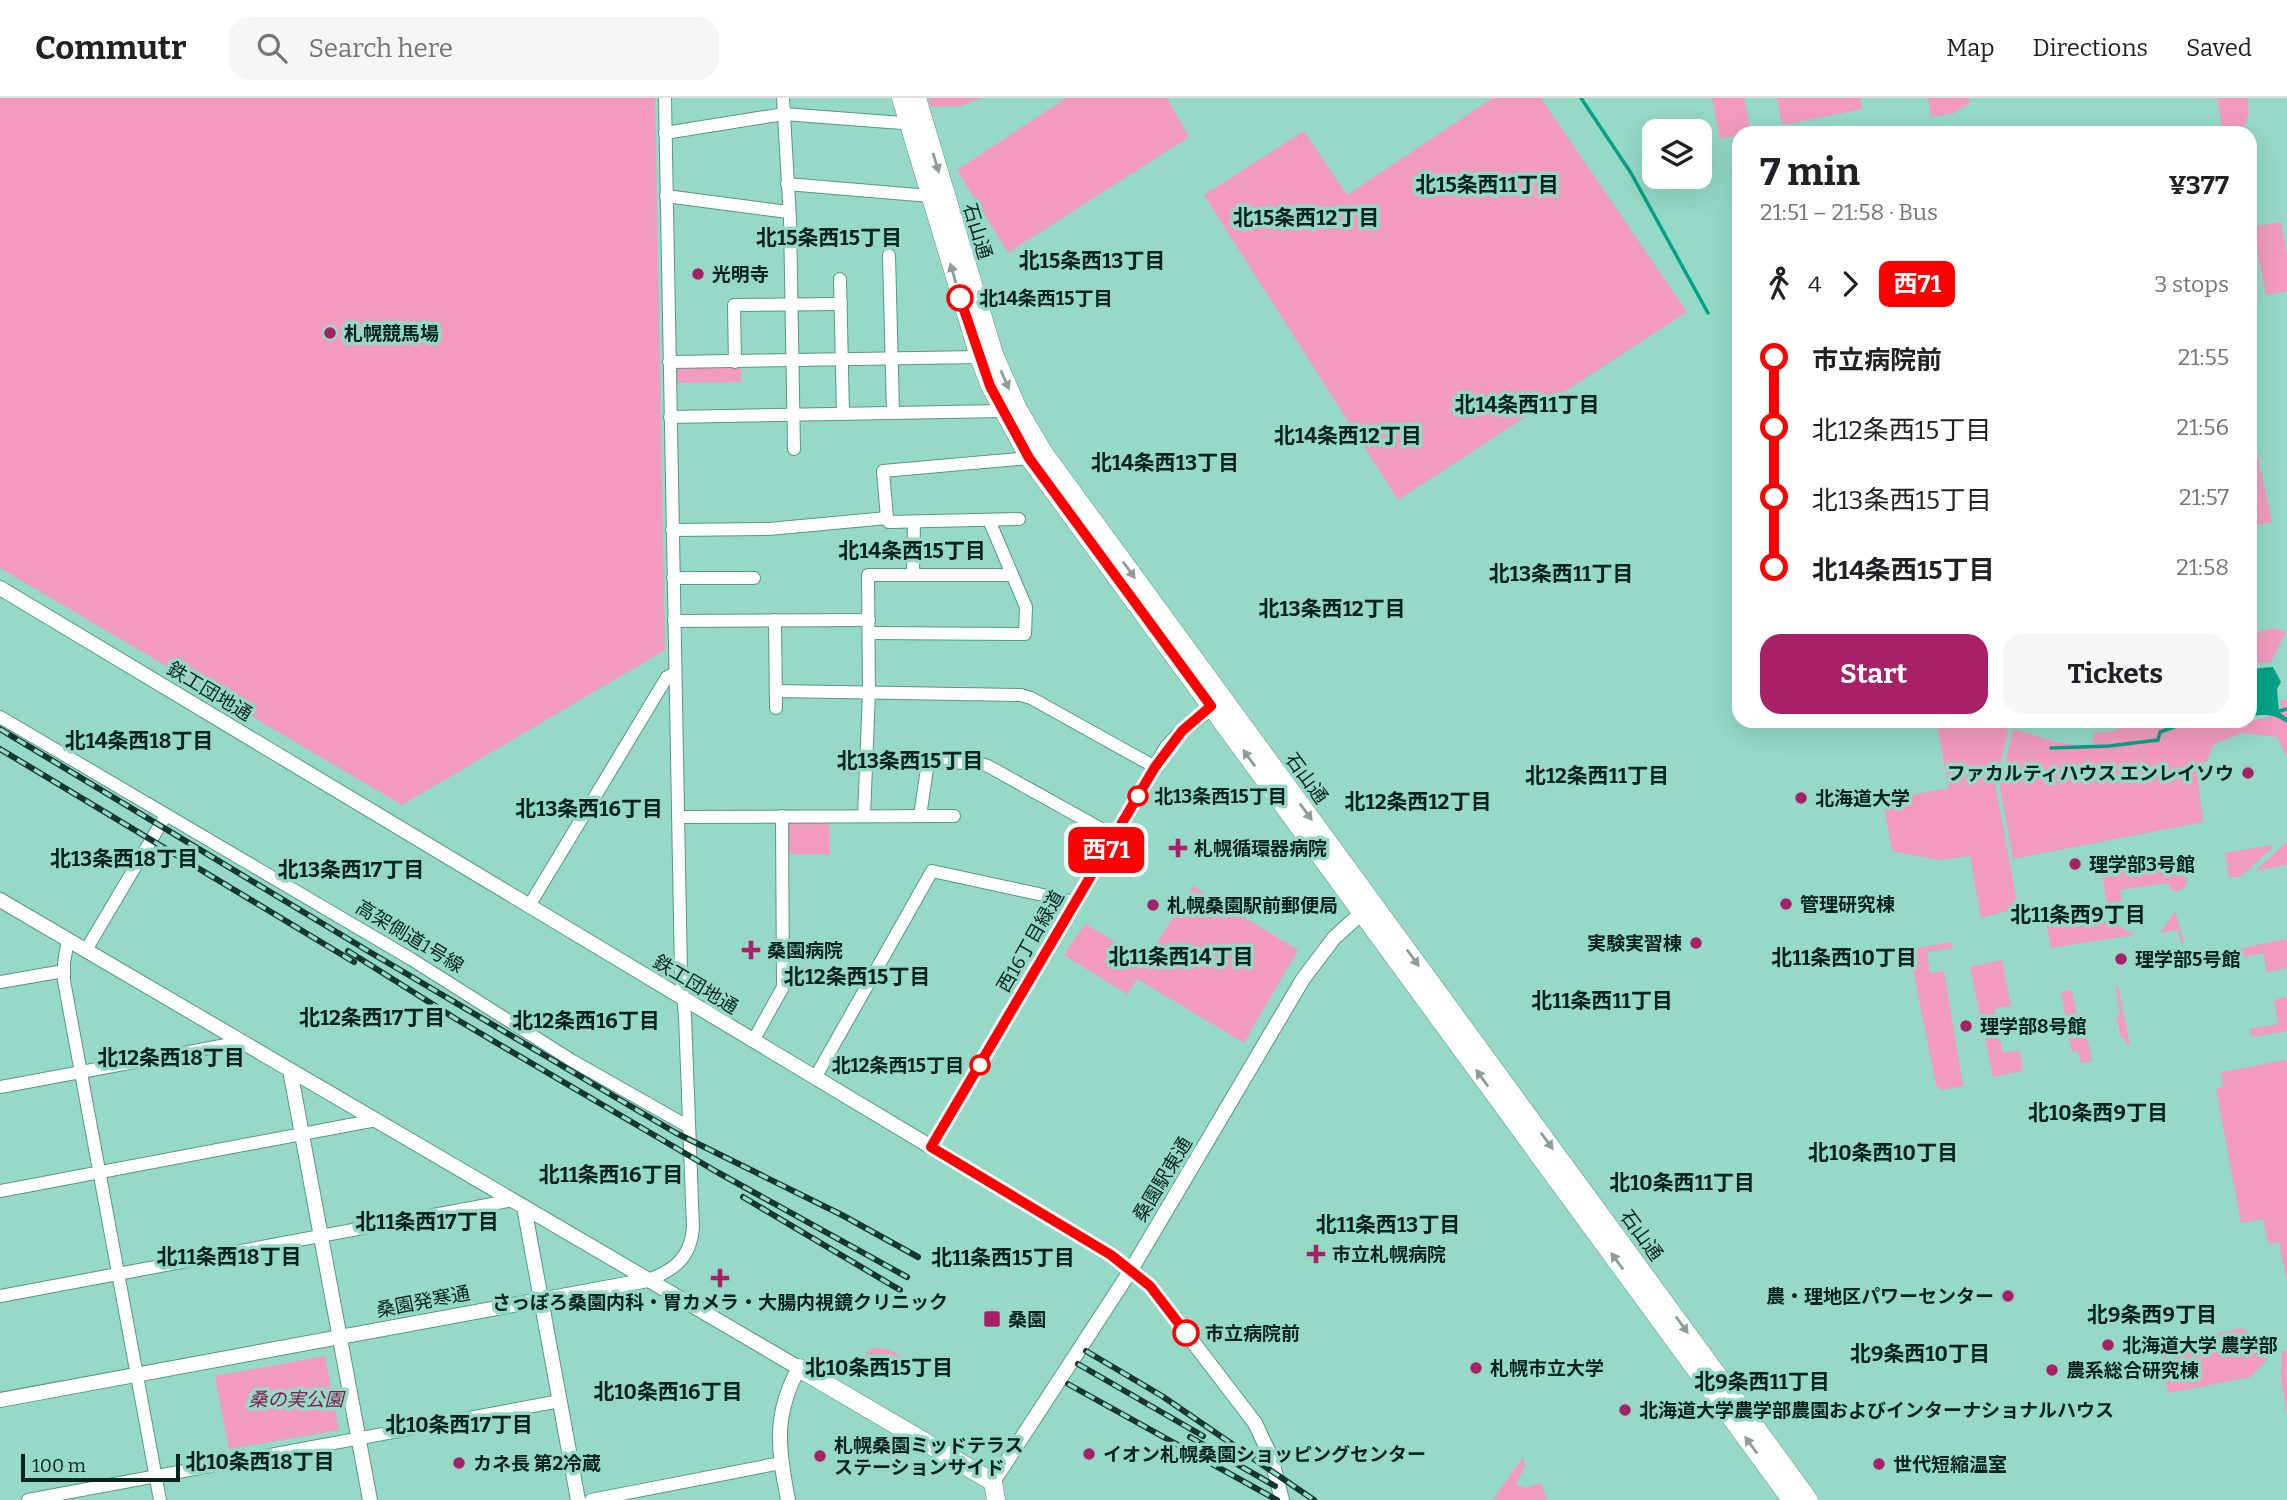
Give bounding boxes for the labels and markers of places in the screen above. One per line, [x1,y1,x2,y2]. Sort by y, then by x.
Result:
place label: 光明寺 [712,263,769,286]
marker: 光明寺 [690,266,706,282]
marker: 北14条西15丁目 [947,285,973,311]
place label: 北14条西15丁目 [979,287,1112,310]
place label: 札幌競馬場 [344,322,439,345]
marker: 札幌競馬場 [322,325,338,341]
place label: ファカルティハウス エンレイソウ [1947,762,2234,785]
marker: ファカルティハウス エンレイソウ [2240,765,2256,781]
place label: 北13条西15丁目 [1154,785,1287,808]
marker: 北13条西15丁目 [1128,786,1148,806]
place label: 北海道大学 [1815,787,1910,810]
marker: 北海道大学 [1793,790,1809,806]
place label: 札幌循環器病院 [1194,837,1327,860]
marker: 札幌循環器病院 [1168,838,1188,858]
place label: 理学部3号館 [2089,853,2195,876]
marker: 理学部3号館 [2067,856,2083,872]
place label: 管理研究棟 [1800,893,1895,916]
place label: 札幌桑園駅前郵便局 [1167,894,1338,917]
marker: 管理研究棟 [1778,896,1794,912]
marker: 札幌桑園駅前郵便局 [1145,897,1161,913]
place label: 実験実習棟 [1587,932,1682,955]
marker: 実験実習棟 [1688,935,1704,951]
place label: 桑園病院 [767,939,843,962]
marker: 桑園病院 [741,940,761,960]
place label: 理学部5号館 [2135,948,2240,971]
marker: 理学部5号館 [2113,951,2129,967]
place label: 理学部8号館 [1980,1015,2086,1038]
marker: 理学部8号館 [1958,1018,1974,1034]
place label: 北12条西15丁目 [831,1054,964,1077]
marker: 北12条西15丁目 [970,1055,990,1075]
place label: 市立札幌病院 [1332,1243,1446,1266]
marker: 市立札幌病院 [1306,1244,1326,1264]
marker: さっぽろ桑園内科・胃カメラ・大腸内視鏡クリニック [710,1268,730,1288]
place label: 農・理地区パワーセンター [1766,1285,1994,1308]
marker: 農・理地区パワーセンター [2000,1288,2016,1304]
place label: さっぽろ桑園内科・胃カメラ・大腸内視鏡クリニック [492,1291,948,1314]
place label: 桑園 [1008,1308,1046,1331]
marker: 桑園 [982,1309,1002,1329]
marker: 市立病院前 [1173,1320,1199,1346]
place label: 市立病院前 [1205,1322,1300,1345]
place label: 北海道大学 農学部 [2122,1334,2277,1357]
marker: 北海道大学 農学部 [2100,1337,2116,1353]
place label: 札幌市立大学 [1490,1357,1604,1380]
place label: 農系総合研究棟 [2066,1359,2199,1382]
marker: 札幌市立大学 [1468,1360,1484,1376]
marker: 農系総合研究棟 [2044,1362,2060,1378]
place label: 北海道大学農学部農園およびインターナショナルハウス [1639,1399,2114,1422]
marker: 北海道大学農学部農園およびインターナショナルハウス [1617,1402,1633,1418]
place label: 札幌桑園ミッドテラス ステーションサイド [834,1434,1024,1479]
place label: イオン札幌桑園ショッピングセンター [1103,1443,1426,1466]
marker: イオン札幌桑園ショッピングセンター [1081,1446,1097,1462]
marker: 札幌桑園ミッドテラス ステーションサイド [812,1448,828,1464]
place label: カネ長 第2冷蔵 [473,1452,601,1475]
place label: 世代短縮温室 [1893,1453,2007,1476]
marker: カネ長 第2冷蔵 [451,1455,467,1471]
marker: 世代短縮温室 [1871,1456,1887,1472]

